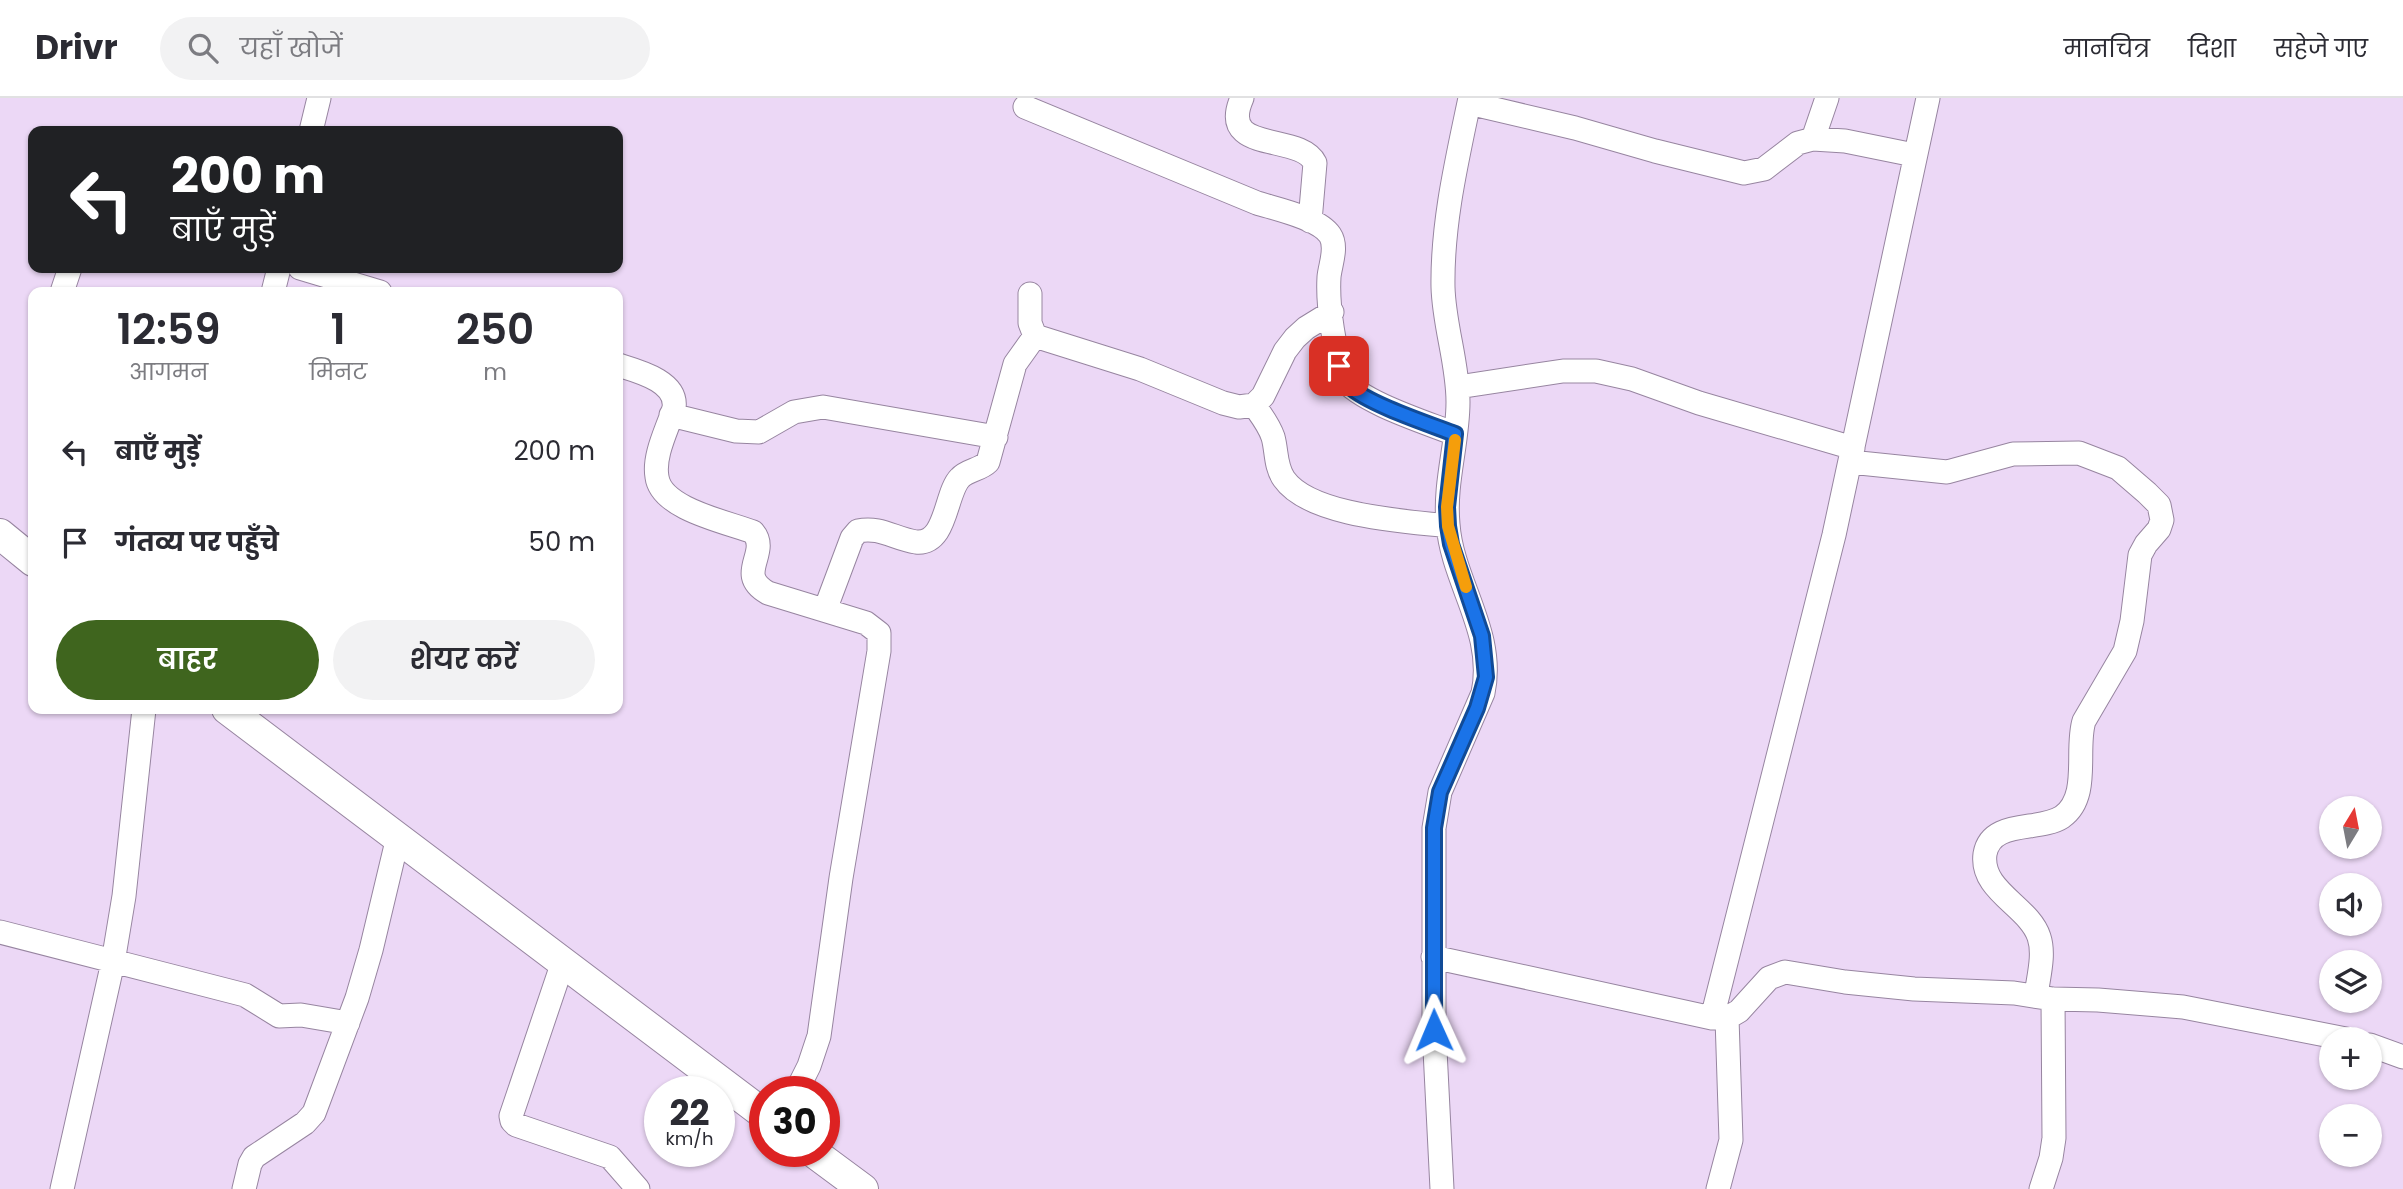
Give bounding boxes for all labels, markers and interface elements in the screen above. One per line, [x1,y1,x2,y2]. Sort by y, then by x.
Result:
search box [160,17,650,80]
text: Drivr [35,24,118,71]
icon: search [184,29,222,67]
text: यहाँ खोजें [240,30,342,66]
text: मानचित्र [2064,32,2150,65]
text: दिशा [2188,32,2236,65]
text: सहेजे गए [2274,32,2368,65]
text: 200 m [171,142,325,210]
icon: left [56,154,147,245]
text: बाएँ मुड़ें [171,207,275,252]
text: 12:59 [117,300,220,359]
text: 1 [331,300,346,359]
text: 250 [456,300,534,359]
pin [1309,336,1369,396]
icon: arrive [1320,347,1358,385]
text: आगमन [129,356,208,388]
text: मिनट [309,356,367,388]
text: m [483,356,507,388]
icon: left [56,433,94,471]
text: बाएँ मुड़ें [115,433,200,469]
text: 200 m [514,433,595,469]
icon: arrive [56,524,94,562]
text: गंतव्य पर पहुँचे [115,524,279,560]
text: 50 m [529,524,595,560]
button: बाहर [56,620,319,700]
button: शेयर करें [333,620,595,700]
north arrow [2319,796,2382,859]
map controls [2319,796,2382,1167]
button: sound [2319,873,2382,936]
button: layers [2319,950,2382,1013]
position arrow [1397,993,1471,1067]
button: + [2319,1027,2382,1090]
speed limit sign: 30 [749,1076,840,1167]
text: 22 [670,1088,709,1137]
button: − [2319,1104,2382,1167]
text: km/h [666,1126,713,1151]

